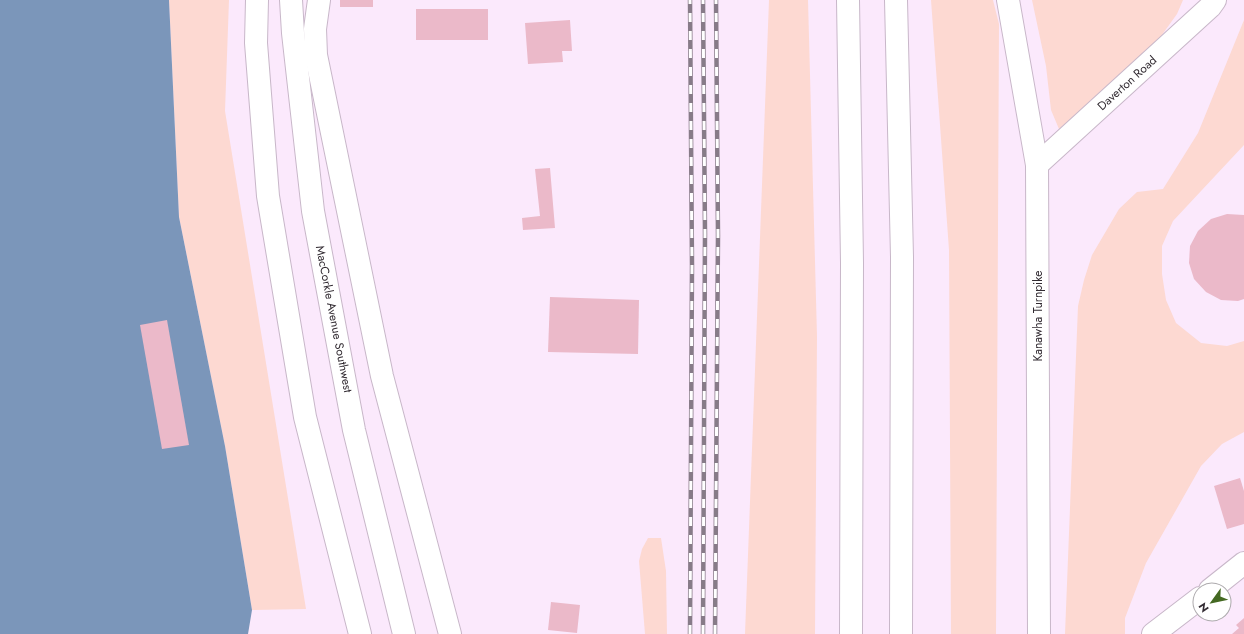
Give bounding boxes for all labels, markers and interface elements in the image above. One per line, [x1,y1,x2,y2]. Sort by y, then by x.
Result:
street label: Daverton Road [1093,51,1161,115]
street label: MacCorkle Avenue Southwest [311,244,357,394]
street label: Kanawha Turnpike [1029,271,1047,361]
north arrow [1192,582,1232,622]
text: N [1195,599,1213,615]

